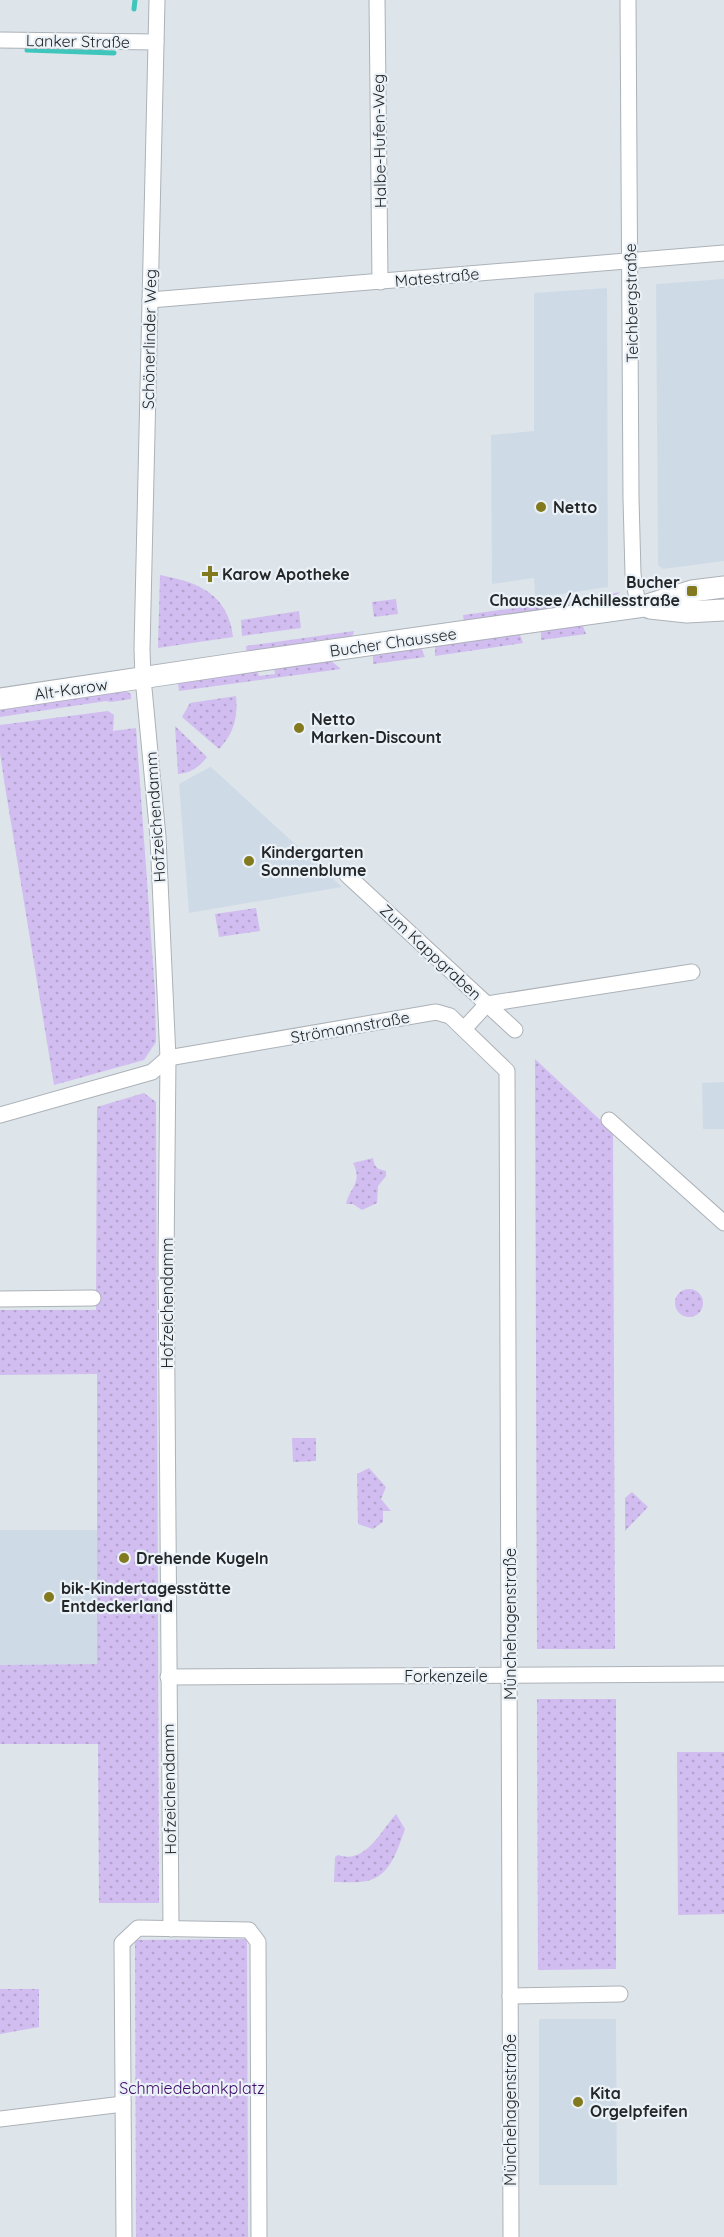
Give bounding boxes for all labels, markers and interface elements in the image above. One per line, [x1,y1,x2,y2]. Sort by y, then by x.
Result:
street label: Lanker Straße [26,30,130,52]
street label: Halbe-Hufen-Weg [368,74,390,208]
street label: Teichbergstraße [620,243,642,363]
street label: Matestraße [394,263,480,291]
street label: Schönerlinder Weg [138,269,160,409]
place label: Netto [553,497,597,517]
marker: Netto [534,500,548,514]
place label: Karow Apotheke [222,564,350,584]
marker: Karow Apotheke [203,567,217,581]
place label: Bucher Chaussee/Achillesstraße [489,572,680,610]
marker: Bucher Chaussee/Achillesstraße [685,584,699,598]
street label: Bucher Chaussee [328,623,458,661]
street label: Alt-Karow [33,674,109,704]
place label: Netto Marken-Discount [311,709,442,747]
marker: Netto Marken-Discount [292,721,306,735]
street label: Hofzeichendamm [140,751,170,883]
place label: Kindergarten Sonnenblume [261,842,366,880]
marker: Kindergarten Sonnenblume [242,854,256,868]
street label: Zum Kappgraben [376,900,486,1004]
street label: Strömannstraße [289,1007,411,1047]
street label: Hofzeichendamm [157,1237,177,1369]
place label: Drehende Kugeln [136,1548,269,1568]
street label: Münchehagenstraße [500,1548,520,1700]
marker: Drehende Kugeln [117,1551,131,1565]
place label: bik-Kindertagesstätte Entdeckerland [61,1578,231,1616]
marker: bik-Kindertagesstätte Entdeckerland [42,1590,56,1604]
street label: Forkenzeile [404,1666,488,1686]
street label: Hofzeichendamm [158,1723,180,1855]
street label: Münchehagenstraße [500,2034,520,2186]
park label: Schmiedebankplatz [119,2078,265,2098]
place label: Kita Orgelpfeifen [590,2083,688,2121]
marker: Kita Orgelpfeifen [571,2095,585,2109]

